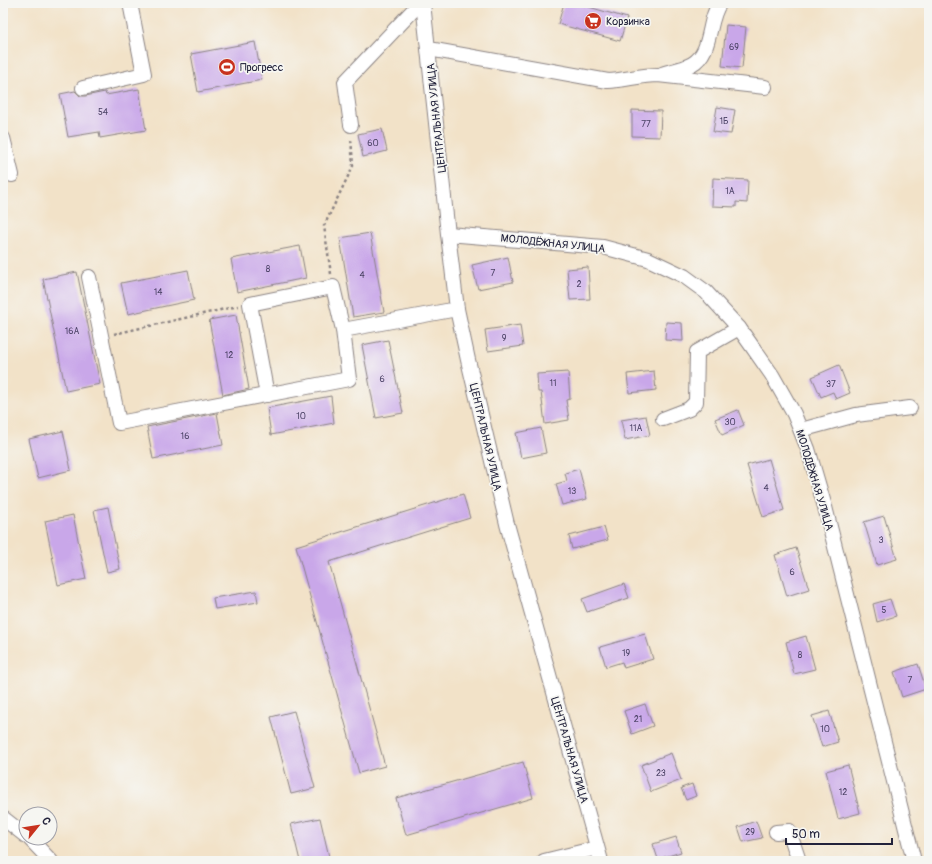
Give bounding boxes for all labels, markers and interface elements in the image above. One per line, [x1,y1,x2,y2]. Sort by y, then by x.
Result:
supermarket icon: Корзинка [583,11,603,31]
place label: Корзинка [606,15,650,28]
house number: 69 [729,42,739,53]
sports icon: Прогресс [217,57,237,77]
place label: Прогресс [240,61,284,74]
street label: ЦЕНТРАЛЬНАЯ УЛИЦА [424,63,449,173]
house number: 54 [98,107,109,118]
house number: 1Б [720,116,728,127]
house number: 77 [641,119,651,130]
house number: 60 [367,138,379,149]
house number: 1А [725,186,735,197]
street label: МОЛОДЁЖНАЯ УЛИЦА [500,232,606,255]
house number: 8 [266,264,271,275]
house number: 7 [491,268,496,279]
house number: 4 [359,270,365,281]
house number: 2 [576,279,582,290]
house number: 14 [154,287,163,298]
house number: 16А [65,326,79,337]
house number: 9 [502,333,507,344]
house number: 12 [225,350,233,361]
house number: 6 [379,374,385,385]
house number: 11 [549,378,557,389]
house number: 37 [826,379,836,390]
street label: ЦЕНТРАЛЬНАЯ УЛИЦА [467,382,504,492]
house number: 10 [296,411,306,422]
house number: 30 [724,417,736,428]
house number: 11А [630,423,643,434]
street label: МОЛОДЁЖНАЯ УЛИЦА [793,428,836,532]
house number: 16 [181,431,189,442]
house number: 4 [763,483,769,494]
house number: 13 [568,486,576,497]
house number: 3 [878,535,884,546]
house number: 6 [789,567,795,578]
house number: 5 [882,605,887,616]
house number: 19 [622,648,630,659]
house number: 8 [798,650,803,661]
house number: 7 [908,675,913,686]
street label: ЦЕНТРАЛЬНАЯ УЛИЦА [548,695,591,805]
house number: 21 [634,714,642,725]
house number: 10 [820,724,830,735]
house number: 23 [656,768,666,779]
house number: 12 [839,787,847,798]
north arrow [18,806,58,846]
text: С [39,815,54,828]
scale bar [786,820,892,846]
house number: 29 [745,827,755,838]
text: 50 m [792,827,820,842]

